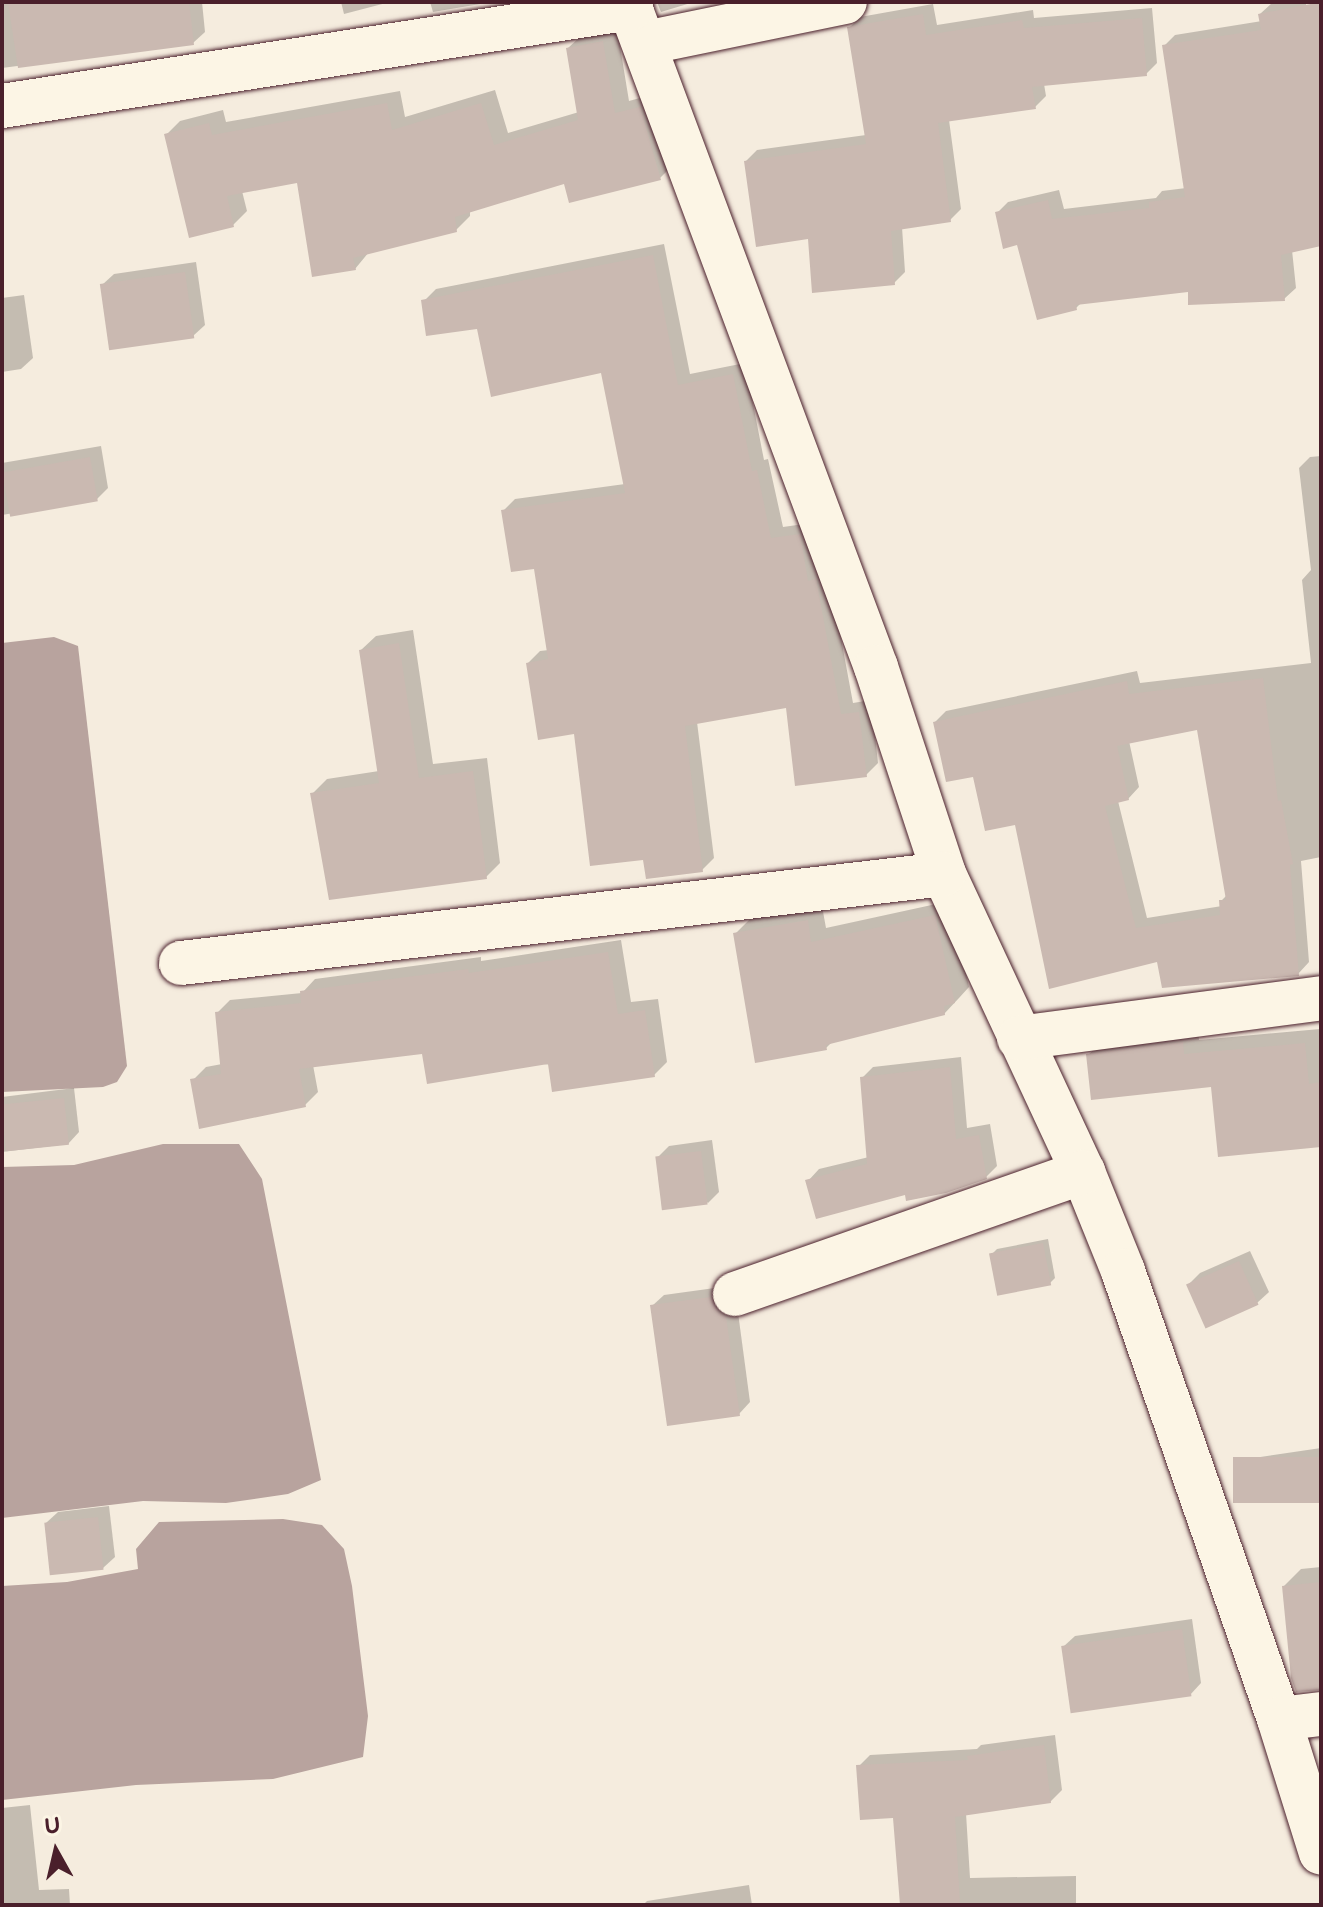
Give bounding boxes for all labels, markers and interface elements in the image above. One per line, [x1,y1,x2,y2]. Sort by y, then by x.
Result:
north arrow [16,1811,96,1891]
text: U [43,1812,62,1841]

